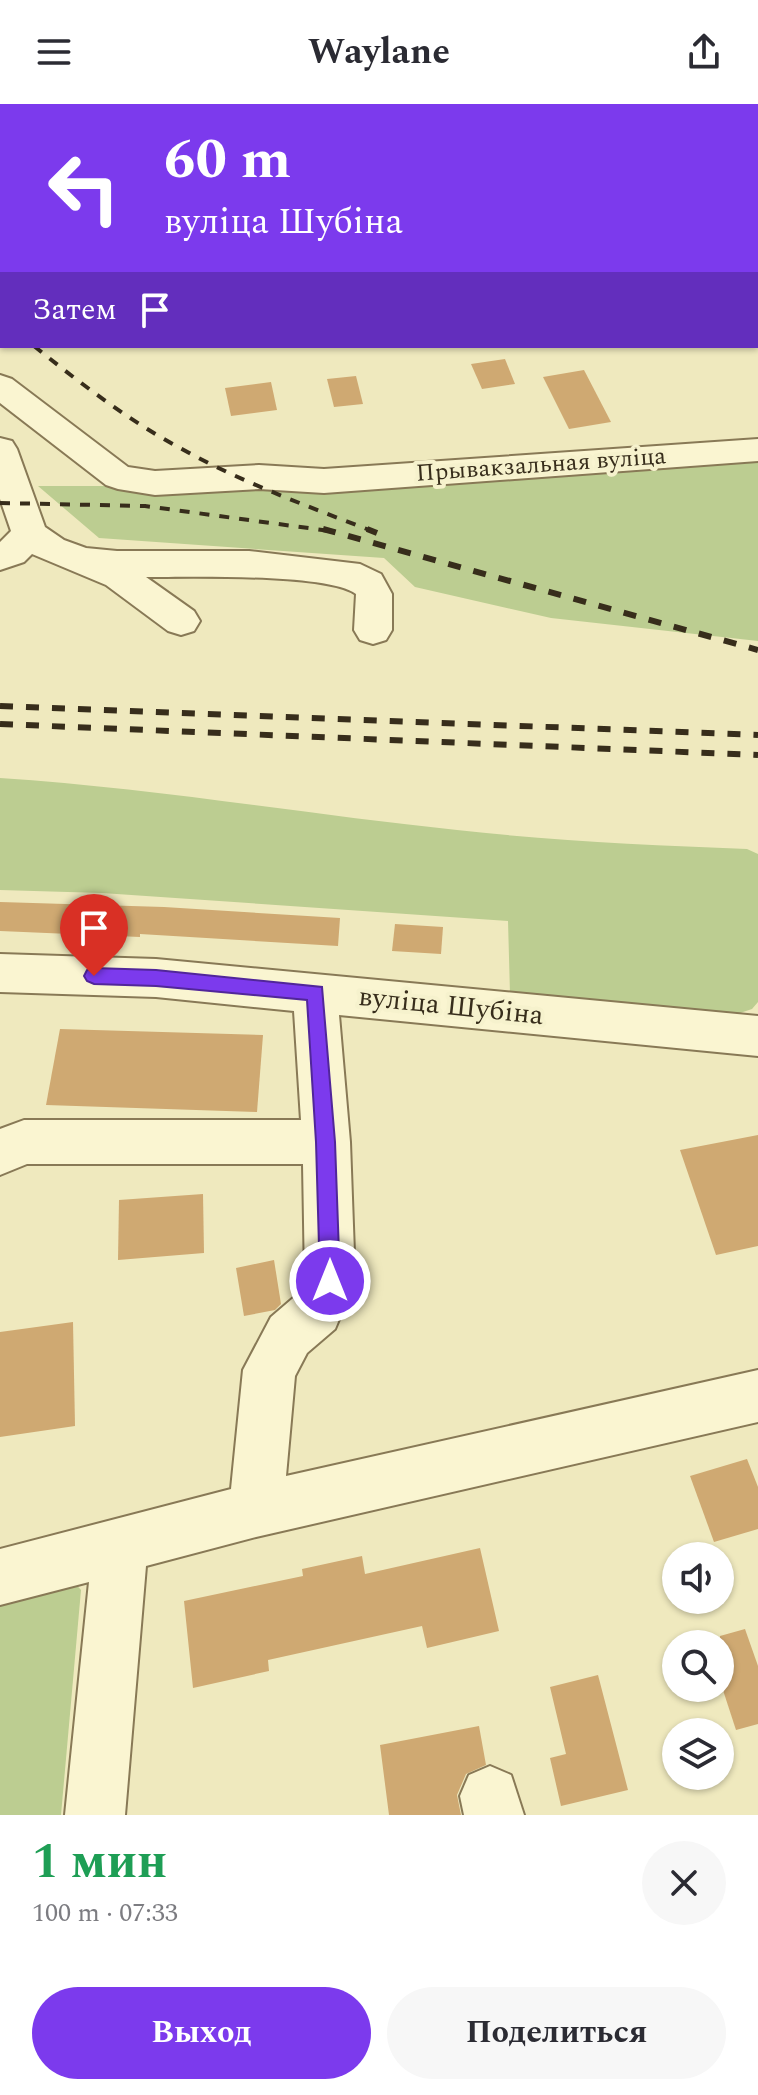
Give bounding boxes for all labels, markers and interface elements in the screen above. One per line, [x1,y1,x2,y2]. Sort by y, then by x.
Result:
text: Waylane [308,25,450,80]
icon: menu [32,30,76,74]
icon: share [682,30,726,74]
text: 60 m [164,118,291,203]
icon: left [32,136,136,240]
text: вуліца Шубіна [164,195,403,250]
text: Затем [32,287,117,333]
icon: arrive [133,288,177,332]
street label: Прывакзальная вуліца [415,438,668,492]
pin [60,894,128,976]
icon: arrive [72,906,116,950]
street label: вуліца Шубіна [356,975,546,1037]
position arrow [288,1239,372,1323]
map controls [662,1542,734,1790]
button: sound [662,1542,734,1614]
button: search [662,1630,734,1702]
button: layers [662,1718,734,1790]
text: 1 мин [32,1826,167,1899]
button: close [642,1841,726,1925]
text: 100 m · 07:33 [32,1893,178,1933]
button: Выход [32,1987,371,2079]
button: Поделиться [387,1987,726,2079]

